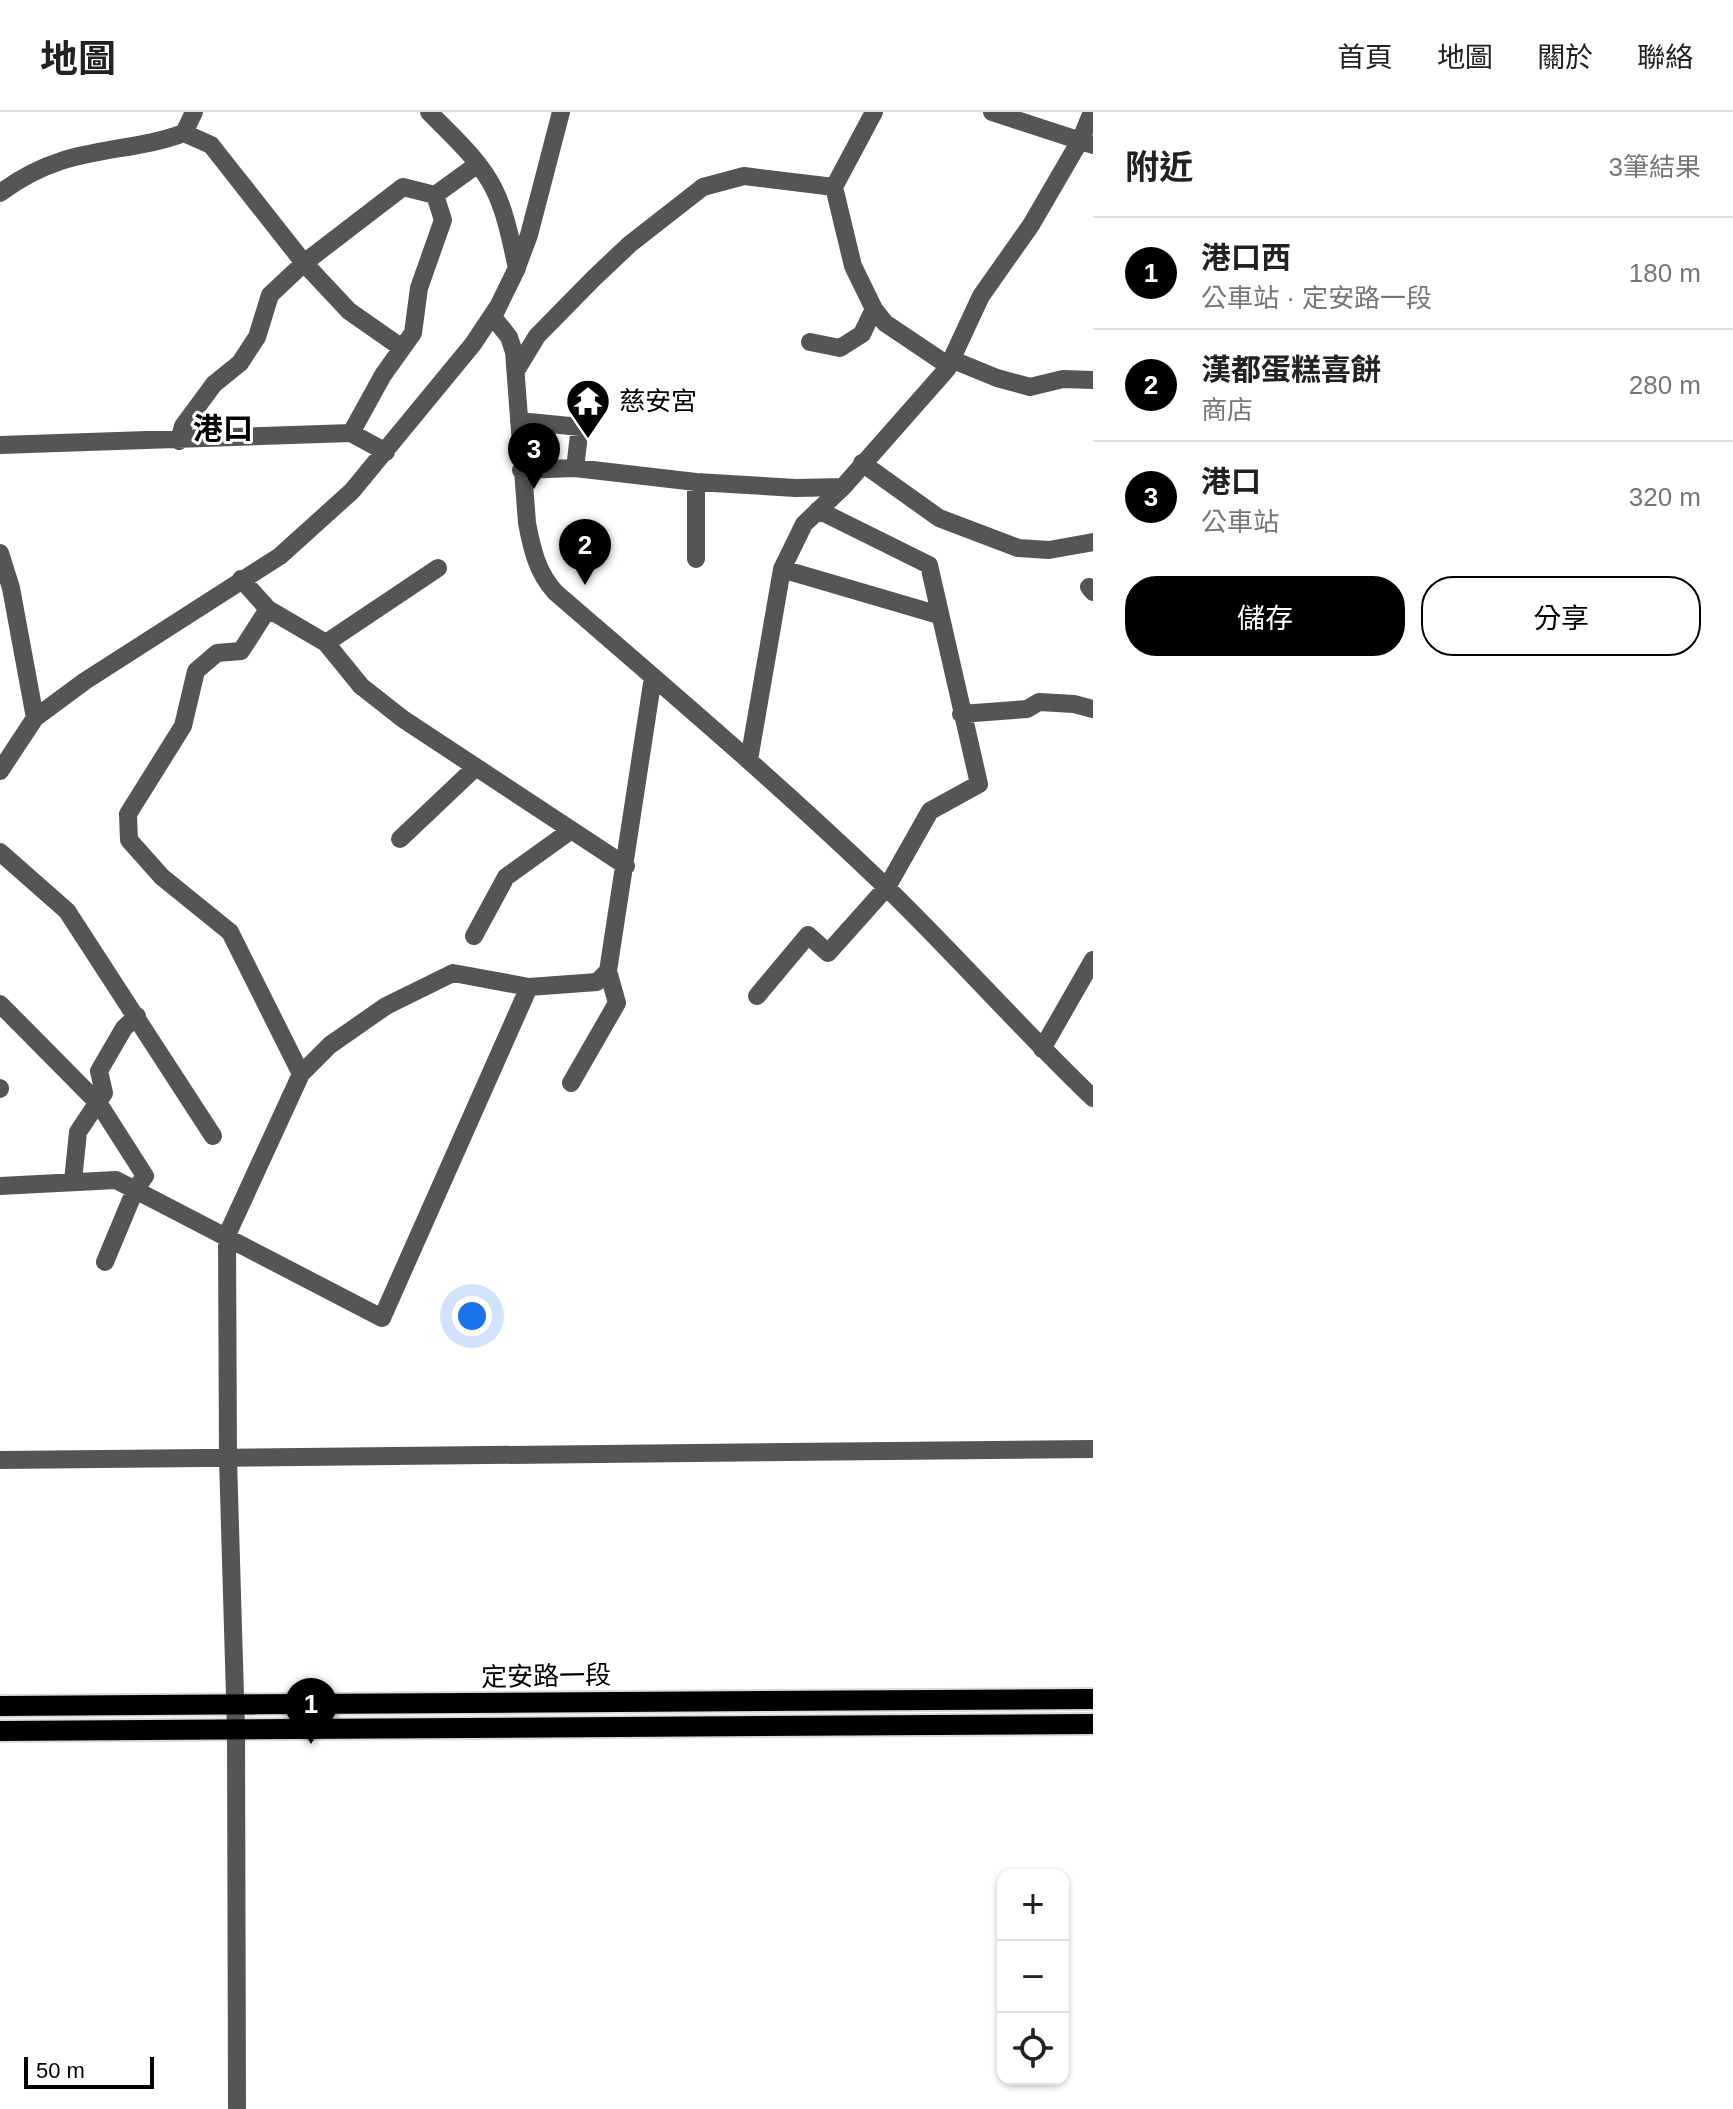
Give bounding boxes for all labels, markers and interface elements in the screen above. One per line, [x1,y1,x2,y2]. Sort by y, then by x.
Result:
text: 地圖 [40,38,116,80]
text: 首頁 [1337,42,1393,73]
text: 地圖 [1437,42,1493,73]
text: 關於 [1537,42,1593,73]
text: 聯絡 [1637,42,1693,73]
text: 附近 [1125,148,1193,186]
text: 3筆結果 [1609,152,1701,182]
text: 港口西 [1201,241,1291,274]
text: 1 [1144,258,1158,288]
text: 180 m [1629,258,1701,288]
text: 公車站 · 定安路一段 [1201,283,1432,313]
text: 漢都蛋糕喜餅 [1201,353,1381,386]
text: 2 [1144,370,1158,400]
text: 280 m [1629,370,1701,400]
temple icon: 慈安宮 [564,377,612,440]
place label: 慈安宮 [619,386,697,416]
text: 商店 [1201,395,1253,425]
district label: 港口 [193,412,253,445]
pin: 3 [508,423,560,489]
text: 港口 [1201,465,1261,498]
text: 3 [1144,482,1158,512]
text: 320 m [1629,482,1701,512]
text: 公車站 [1201,507,1279,537]
pin: 2 [559,519,611,585]
button: 儲存 [1125,576,1405,656]
button: 分享 [1421,576,1701,656]
your location [452,1296,492,1336]
street label: 定安路一段 [481,1660,611,1692]
pin: 1 [285,1678,337,1744]
map controls [997,1869,1069,2085]
button: + [997,1869,1069,1941]
button: − [997,1941,1069,2013]
button: locate [997,2013,1069,2085]
scale bar [24,2053,154,2089]
text: 50 m [36,2058,85,2083]

